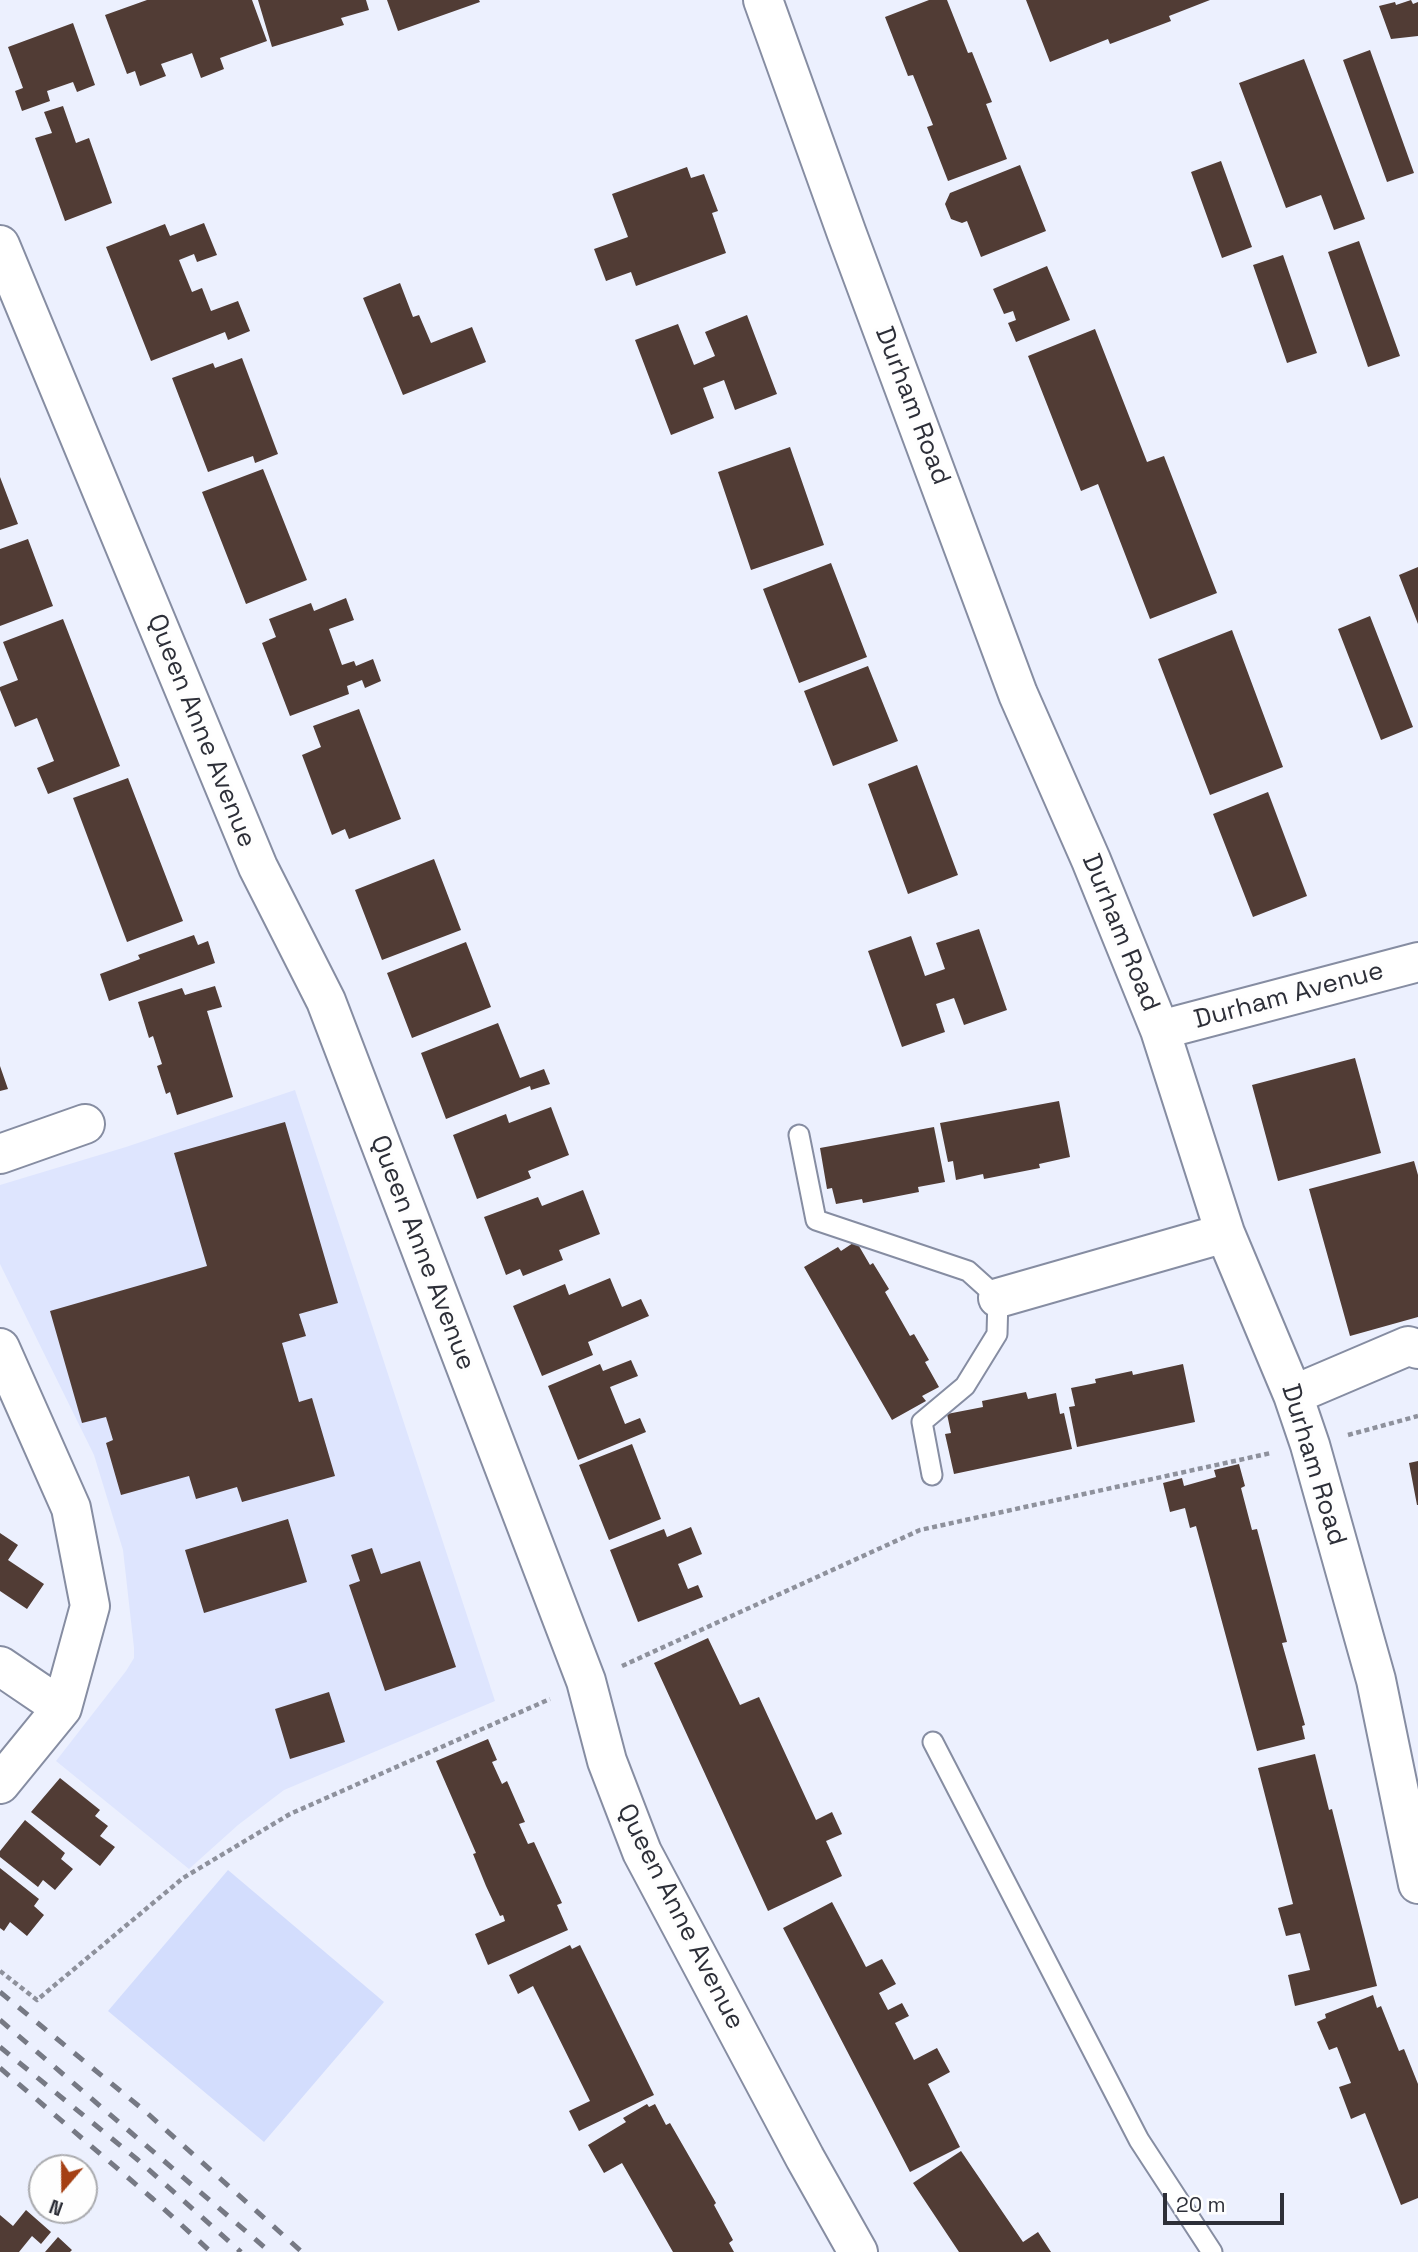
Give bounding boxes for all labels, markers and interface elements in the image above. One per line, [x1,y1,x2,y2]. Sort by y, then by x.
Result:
street label: Durham Road [868,323,956,489]
street label: Queen Anne Avenue [140,610,262,852]
street label: Durham Road [1074,850,1166,1016]
street label: Durham Avenue [1191,956,1387,1036]
street label: Queen Anne Avenue [363,1131,481,1375]
street label: Durham Road [1274,1381,1352,1549]
street label: Queen Anne Avenue [610,1799,750,2035]
north arrow [28,2154,98,2224]
scale bar [1166,2178,1287,2222]
text: 20 m [1176,2191,1226,2218]
text: N [46,2193,67,2221]

